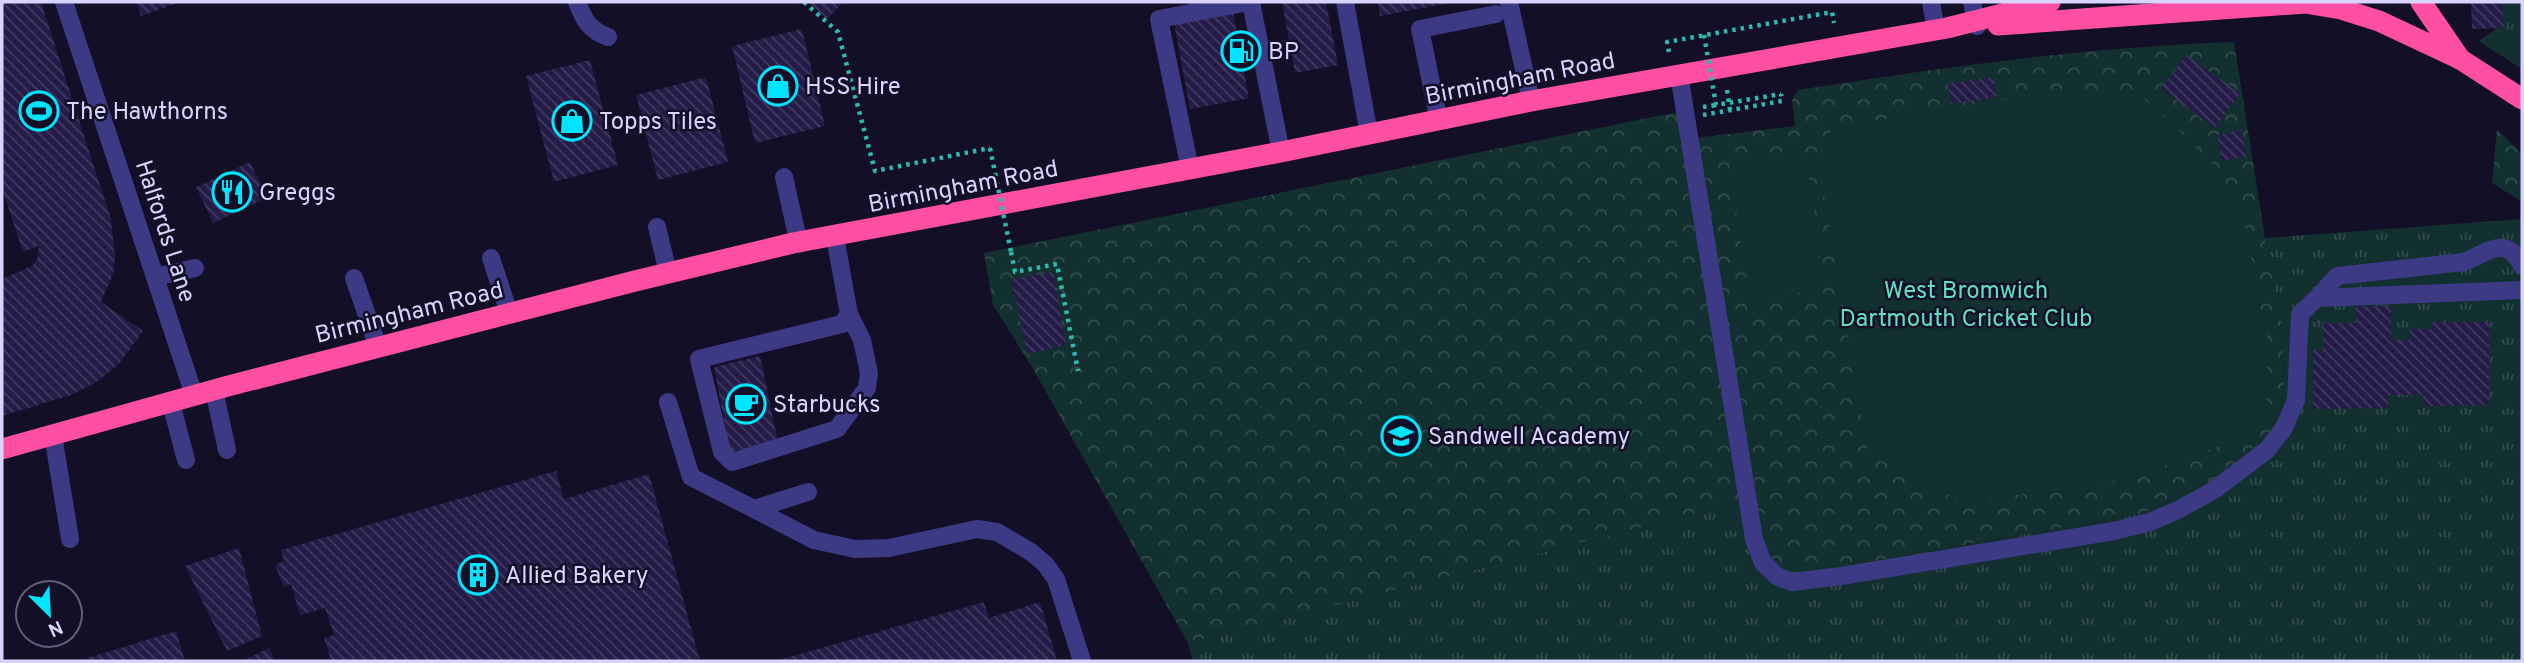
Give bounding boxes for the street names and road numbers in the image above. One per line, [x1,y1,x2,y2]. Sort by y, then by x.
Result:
street label: Birmingham Road [1423,47,1618,113]
street label: Birmingham Road [866,155,1061,221]
street label: Halfords Lane [127,157,201,307]
street label: Birmingham Road [312,276,507,352]

